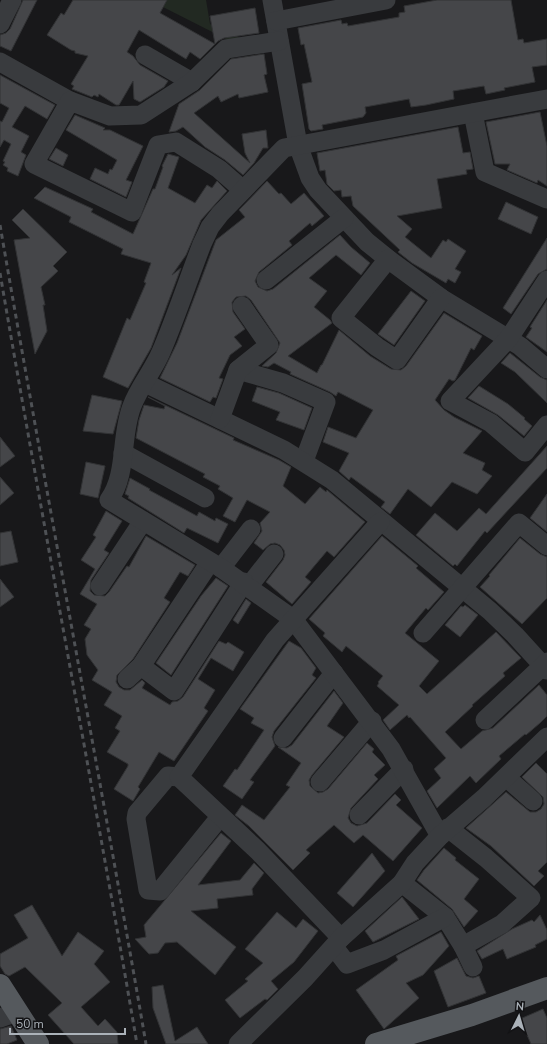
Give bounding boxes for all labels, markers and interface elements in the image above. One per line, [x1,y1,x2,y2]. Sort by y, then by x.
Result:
north arrow [499,996,539,1036]
text: N [515,999,525,1014]
scale bar [10,1010,125,1036]
text: 50 m [16,1016,44,1032]

